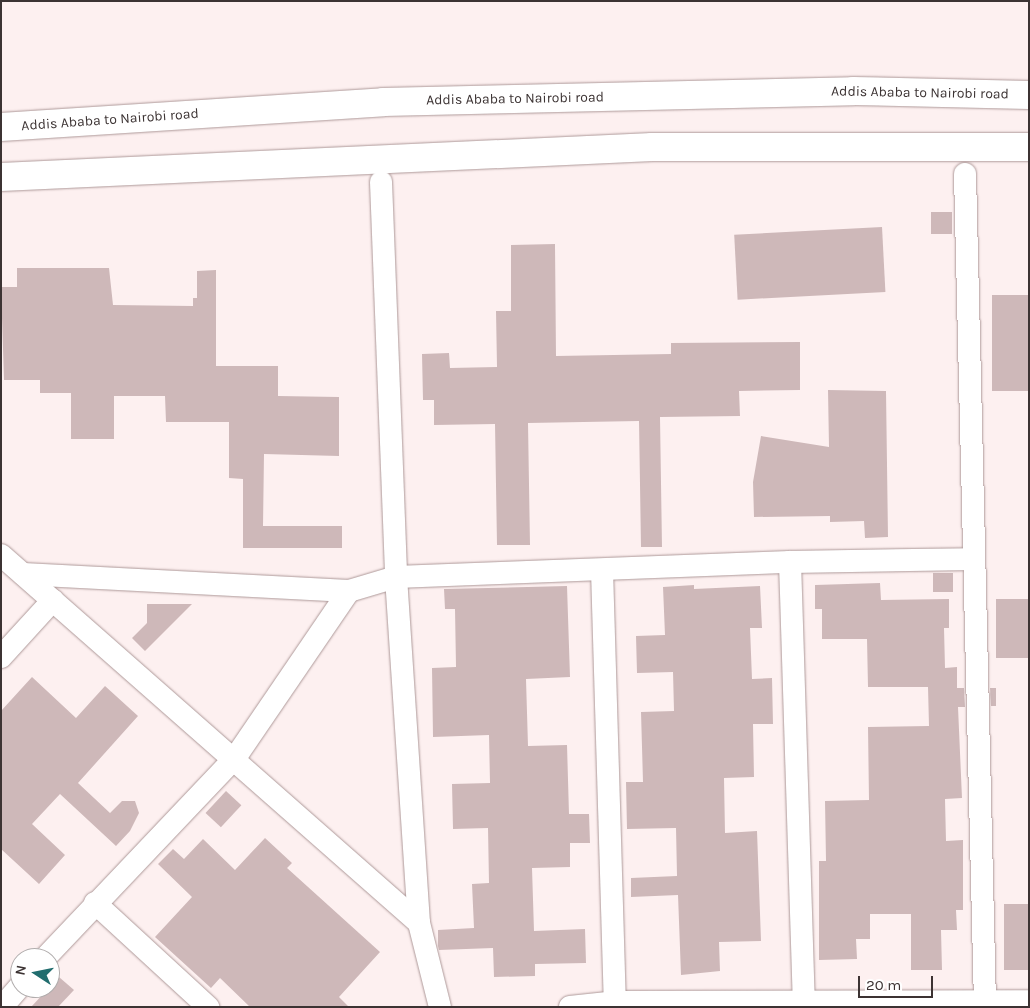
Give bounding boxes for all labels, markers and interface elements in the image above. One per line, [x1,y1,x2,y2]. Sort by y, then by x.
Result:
street label: Addis Ababa to Nairobi road [831,83,1009,103]
street label: Addis Ababa to Nairobi road [426,89,604,109]
street label: Addis Ababa to Nairobi road [21,105,199,135]
north arrow [10,948,60,998]
text: N [11,964,30,977]
scale bar [860,966,935,998]
text: 20 m [866,976,901,994]

